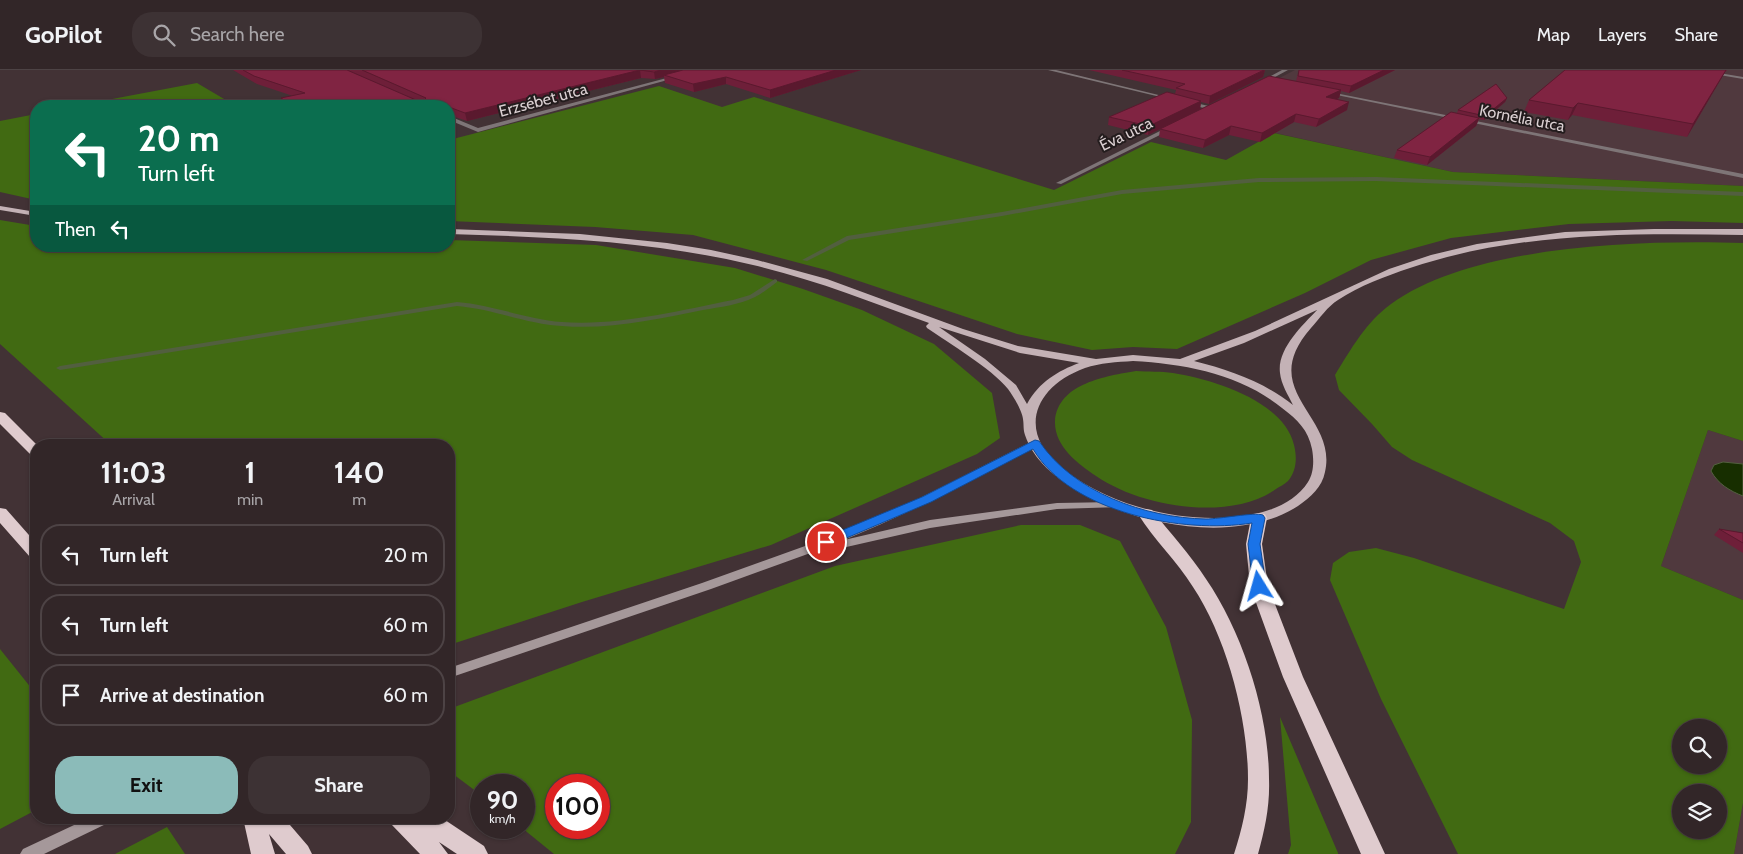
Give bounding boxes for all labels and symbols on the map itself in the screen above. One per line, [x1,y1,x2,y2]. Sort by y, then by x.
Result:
street label: Erzsébet utca [497,79,590,121]
street label: Kornélia utca [1478,100,1567,136]
street label: Éva utca [1097,113,1156,155]
pin [805,521,847,563]
position arrow [1232,559,1284,611]
speed limit sign: 100 [545,774,610,839]

